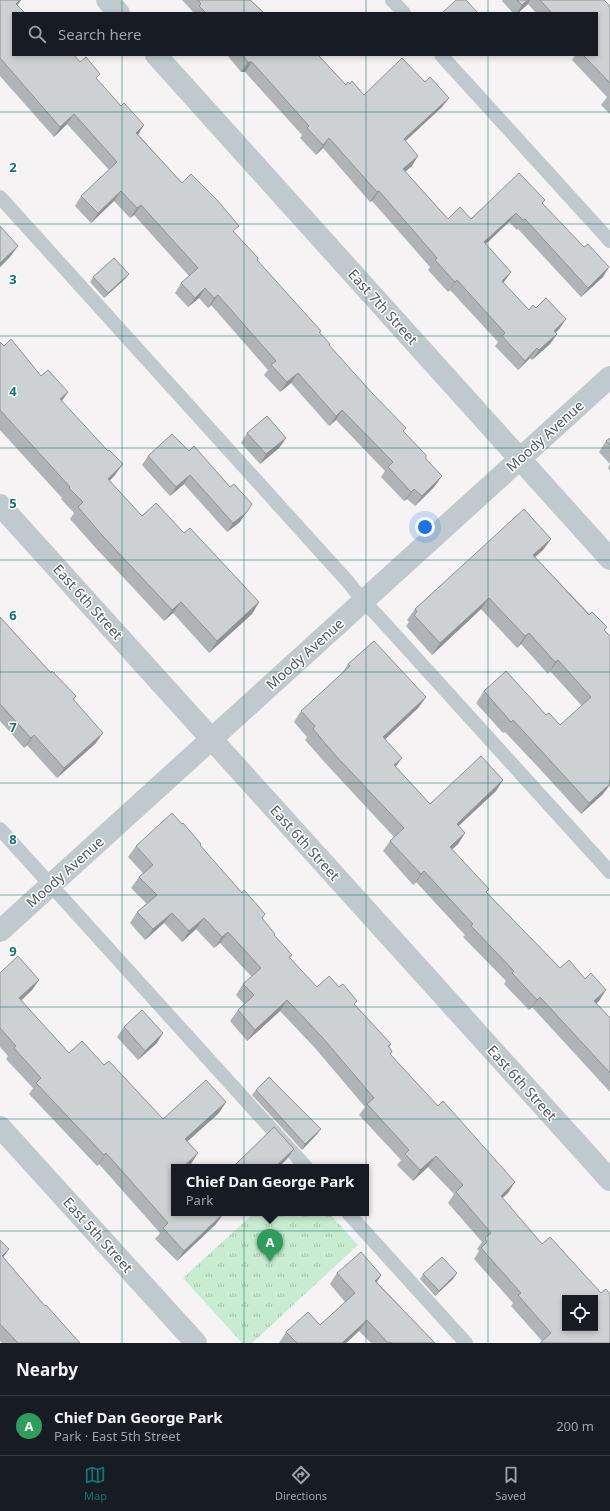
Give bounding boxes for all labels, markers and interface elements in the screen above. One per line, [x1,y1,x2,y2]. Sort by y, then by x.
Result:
search box [12,12,598,56]
icon: search [26,23,48,45]
text: Search here [58,24,141,44]
text: 2 [9,158,17,176]
street label: East 7th Street [344,265,422,349]
text: 3 [9,270,17,288]
text: 4 [9,382,17,400]
street label: Moody Avenue [502,396,588,476]
text: 5 [9,494,17,512]
your location [415,517,435,537]
street label: East 6th Street [49,560,127,644]
text: 6 [9,606,17,624]
street label: Moody Avenue [262,614,348,694]
text: 7 [9,718,17,736]
street label: East 6th Street [266,801,344,885]
text: 8 [9,830,17,848]
street label: Moody Avenue [22,832,108,912]
text: 9 [9,942,17,960]
street label: East 6th Street [483,1041,561,1125]
popup [171,1164,369,1216]
text: Chief Dan George Park [186,1171,354,1191]
text: Park [186,1191,213,1209]
street label: East 5th Street [59,1193,137,1277]
pin: A [257,1229,283,1262]
map controls [562,1295,598,1331]
button: locate [562,1295,598,1331]
text: Nearby [16,1358,78,1381]
text: Chief Dan George Park [54,1407,223,1427]
text: A [25,1417,34,1435]
text: 200 m [556,1417,594,1435]
text: Park · East 5th Street [54,1427,180,1445]
tab: Map [84,1464,107,1503]
tab: Directions [275,1464,327,1503]
tab: Saved [495,1464,526,1503]

